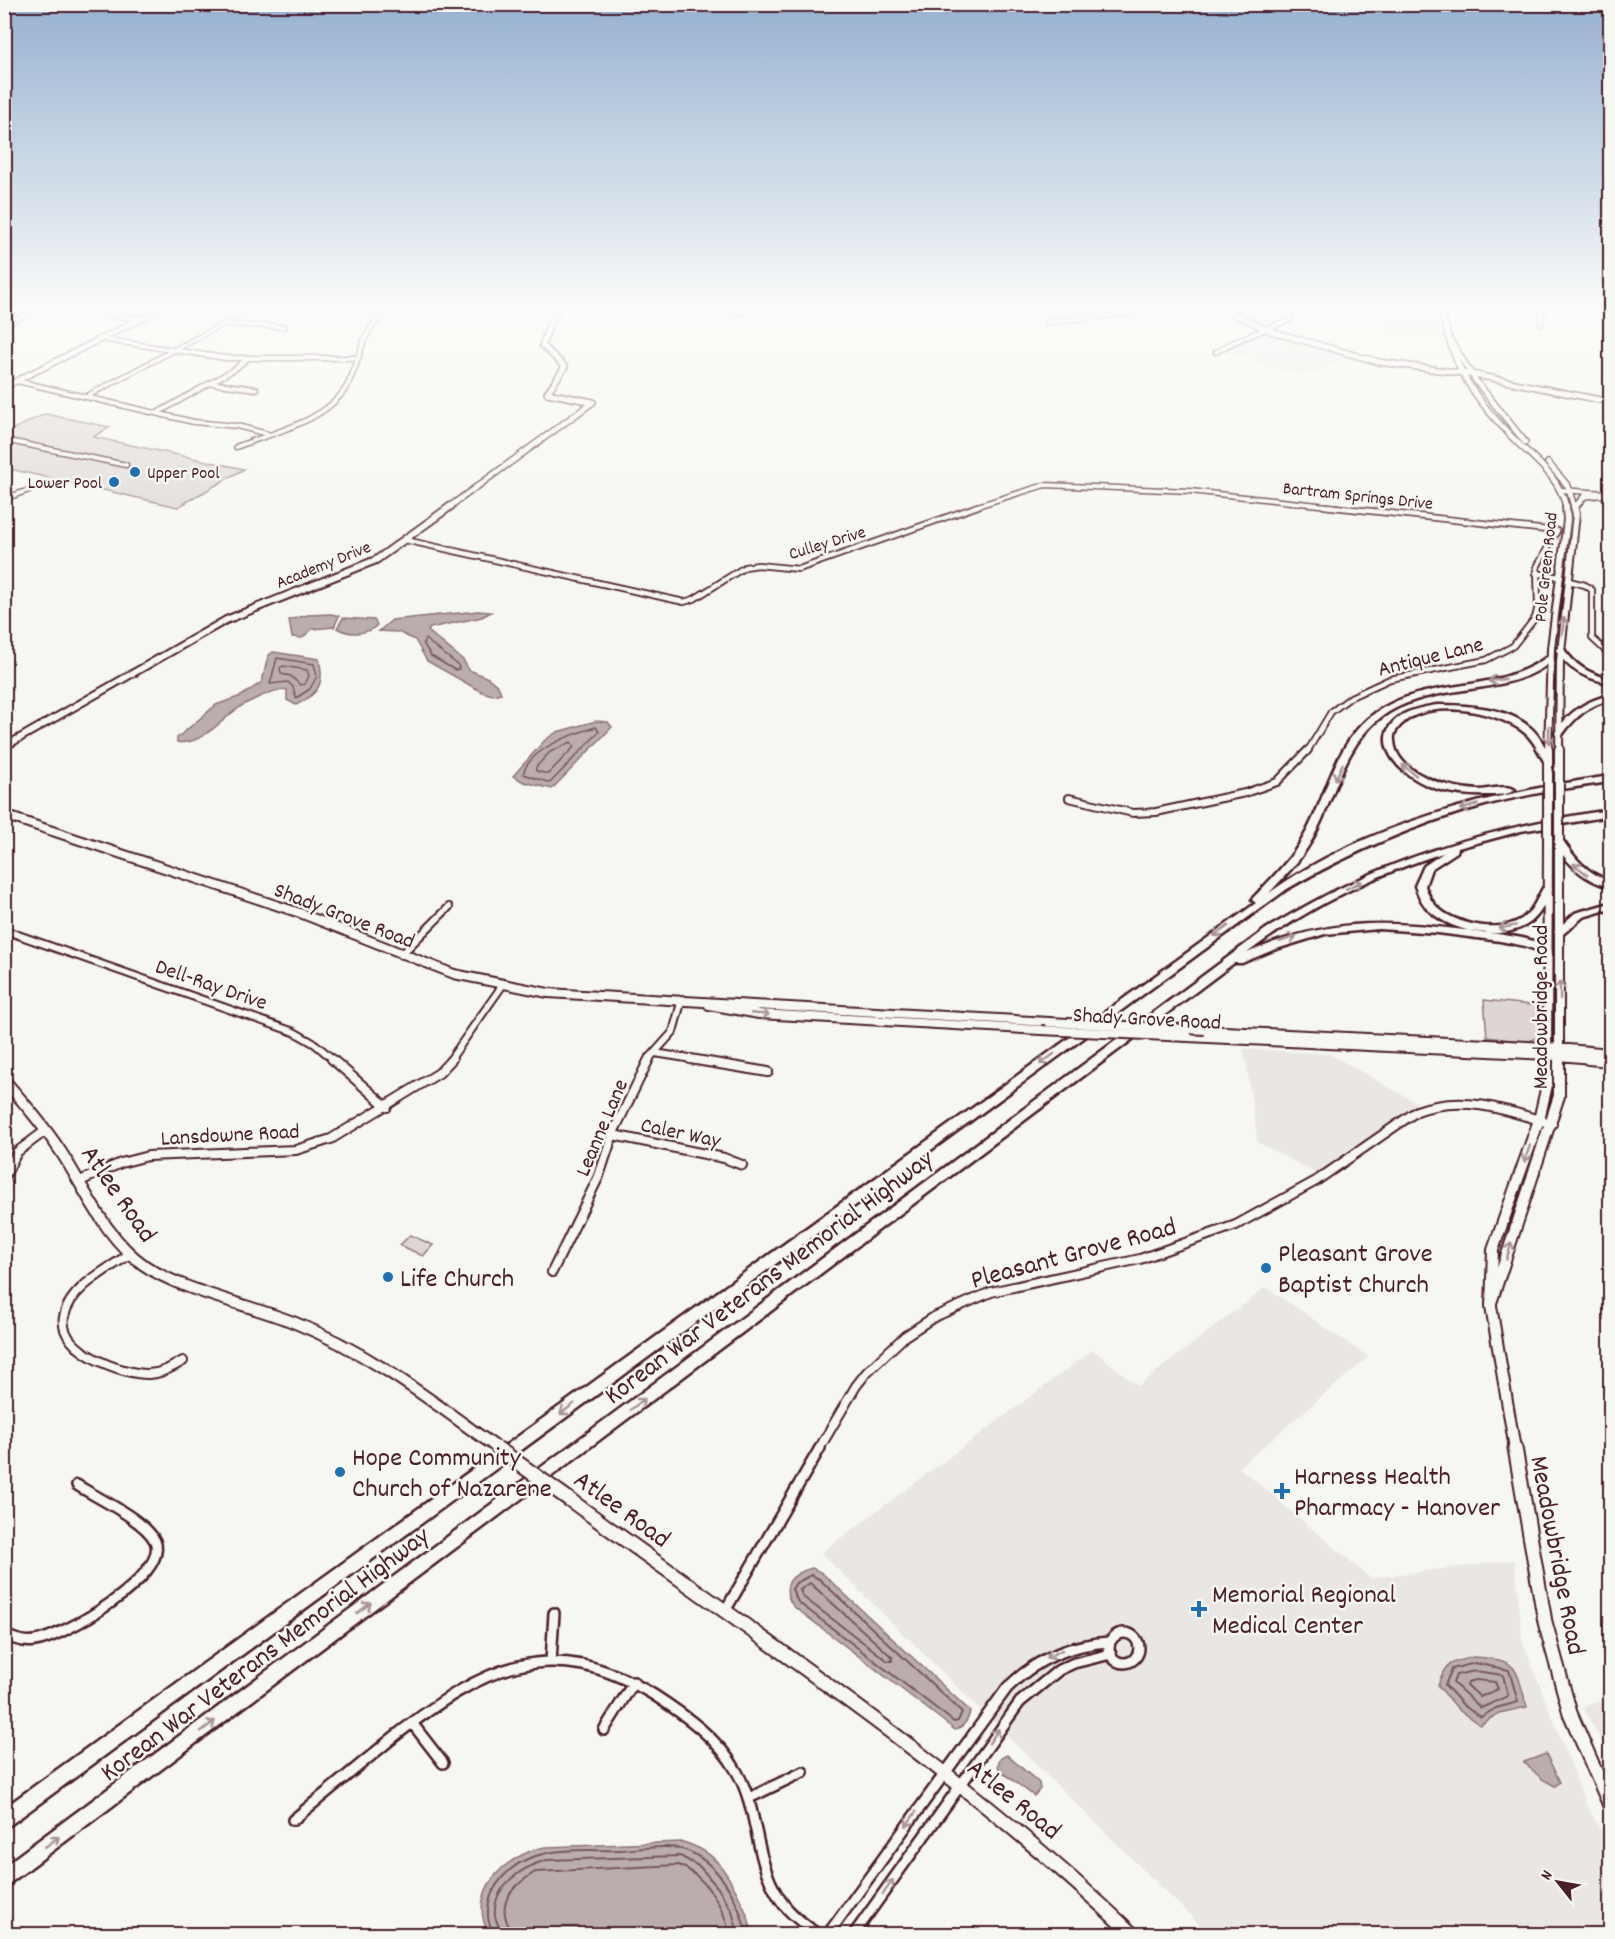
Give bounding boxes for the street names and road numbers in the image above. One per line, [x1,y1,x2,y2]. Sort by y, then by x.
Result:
street label: Bartram Springs Drive [1281,477,1434,518]
street label: Pole Green Road [1529,511,1566,623]
street label: Culley Drive [786,521,869,568]
street label: Academy Drive [273,536,375,597]
street label: Antique Lane [1375,630,1487,686]
street label: Shady Grove Road [269,876,419,958]
street label: Meadowbridge Road [1527,925,1558,1089]
street label: Dell-Ray Drive [151,953,271,1020]
street label: Shady Grove Road [1072,1001,1222,1040]
street label: Leanne Lane [569,1075,638,1182]
street label: Caler Way [637,1111,724,1158]
street label: Lansdowne Road [160,1117,300,1156]
street label: Atlee Road [69,1138,165,1252]
street label: Korean War Veterans Memorial Highway [597,1141,944,1416]
street label: Pleasant Grove Road [967,1209,1181,1302]
street label: Meadowbridge Road [1517,1453,1594,1659]
street label: Atlee Road [564,1462,678,1559]
street label: Korean War Veterans Memorial Highway [93,1518,440,1793]
street label: Atlee Road [957,1750,1068,1851]

